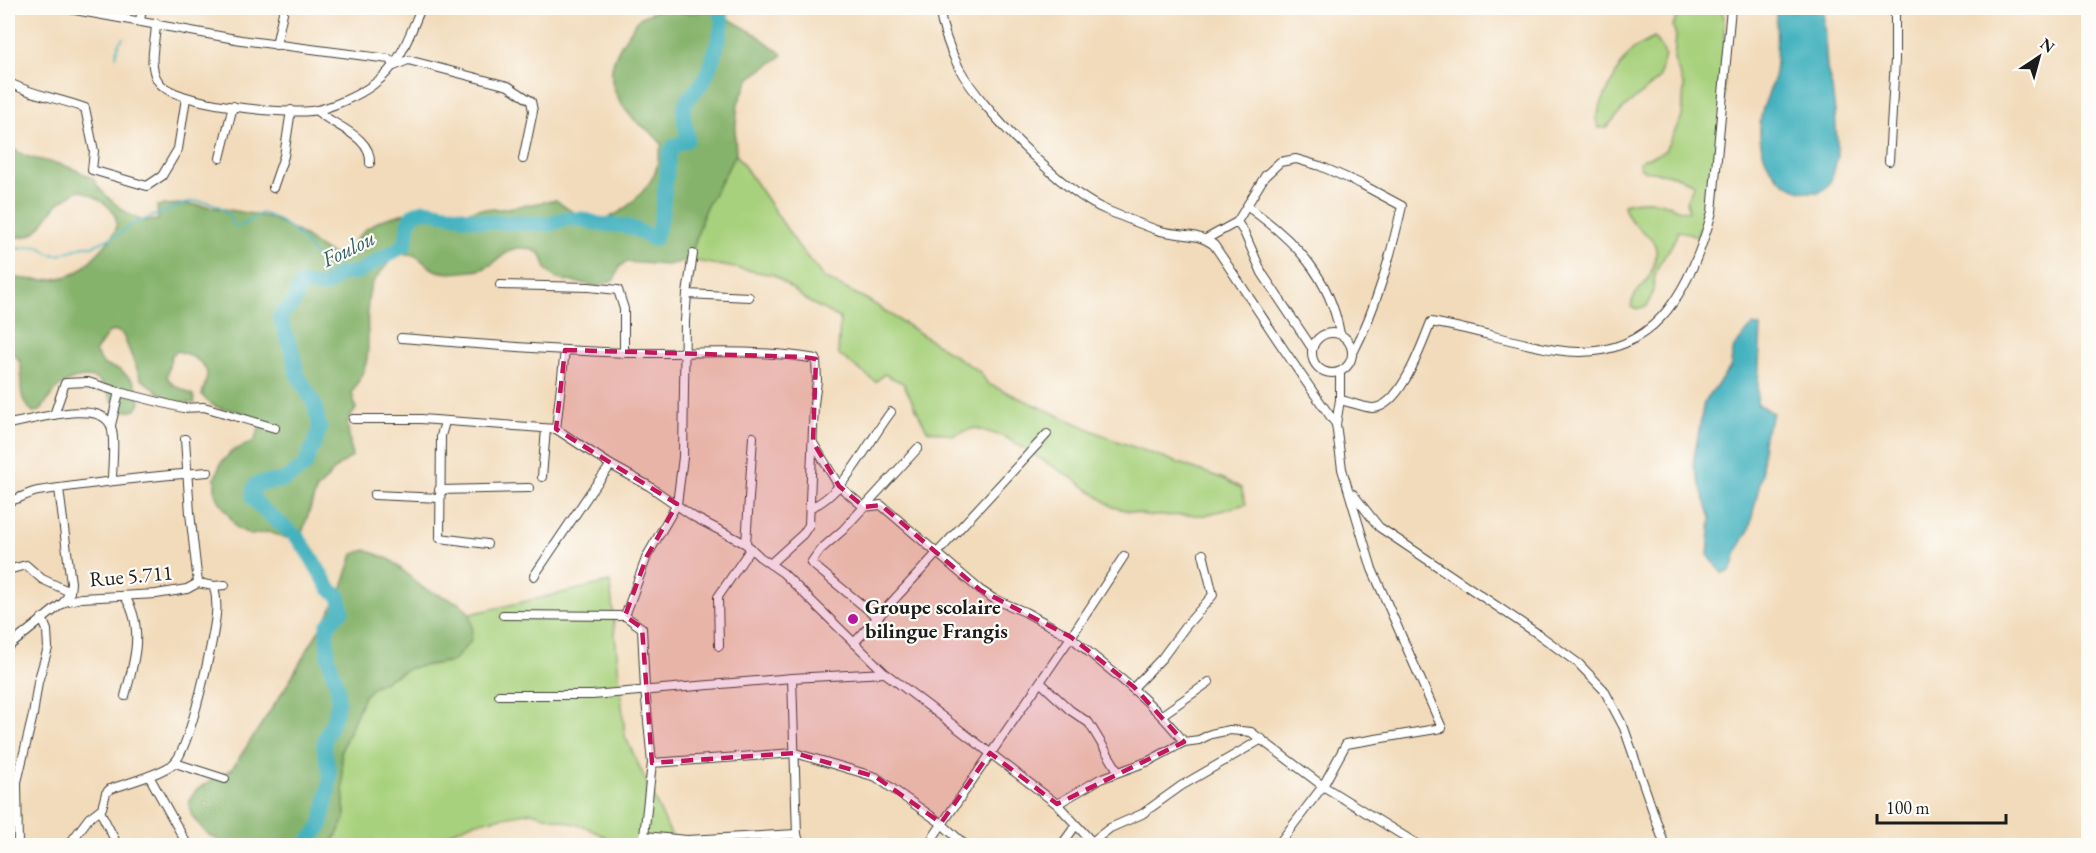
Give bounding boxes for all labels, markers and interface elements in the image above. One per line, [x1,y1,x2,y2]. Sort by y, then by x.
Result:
north arrow [2009,27,2069,87]
text: N [2036,33,2059,58]
water label: Foulou [316,223,380,274]
street label: Rue 5.711 [88,558,174,593]
place label: Groupe scolaire bilingue Frangis [865,593,1008,644]
marker: Groupe scolaire bilingue Frangis [846,612,860,626]
scale bar [1877,787,2006,825]
text: 100 m [1886,796,1930,819]

